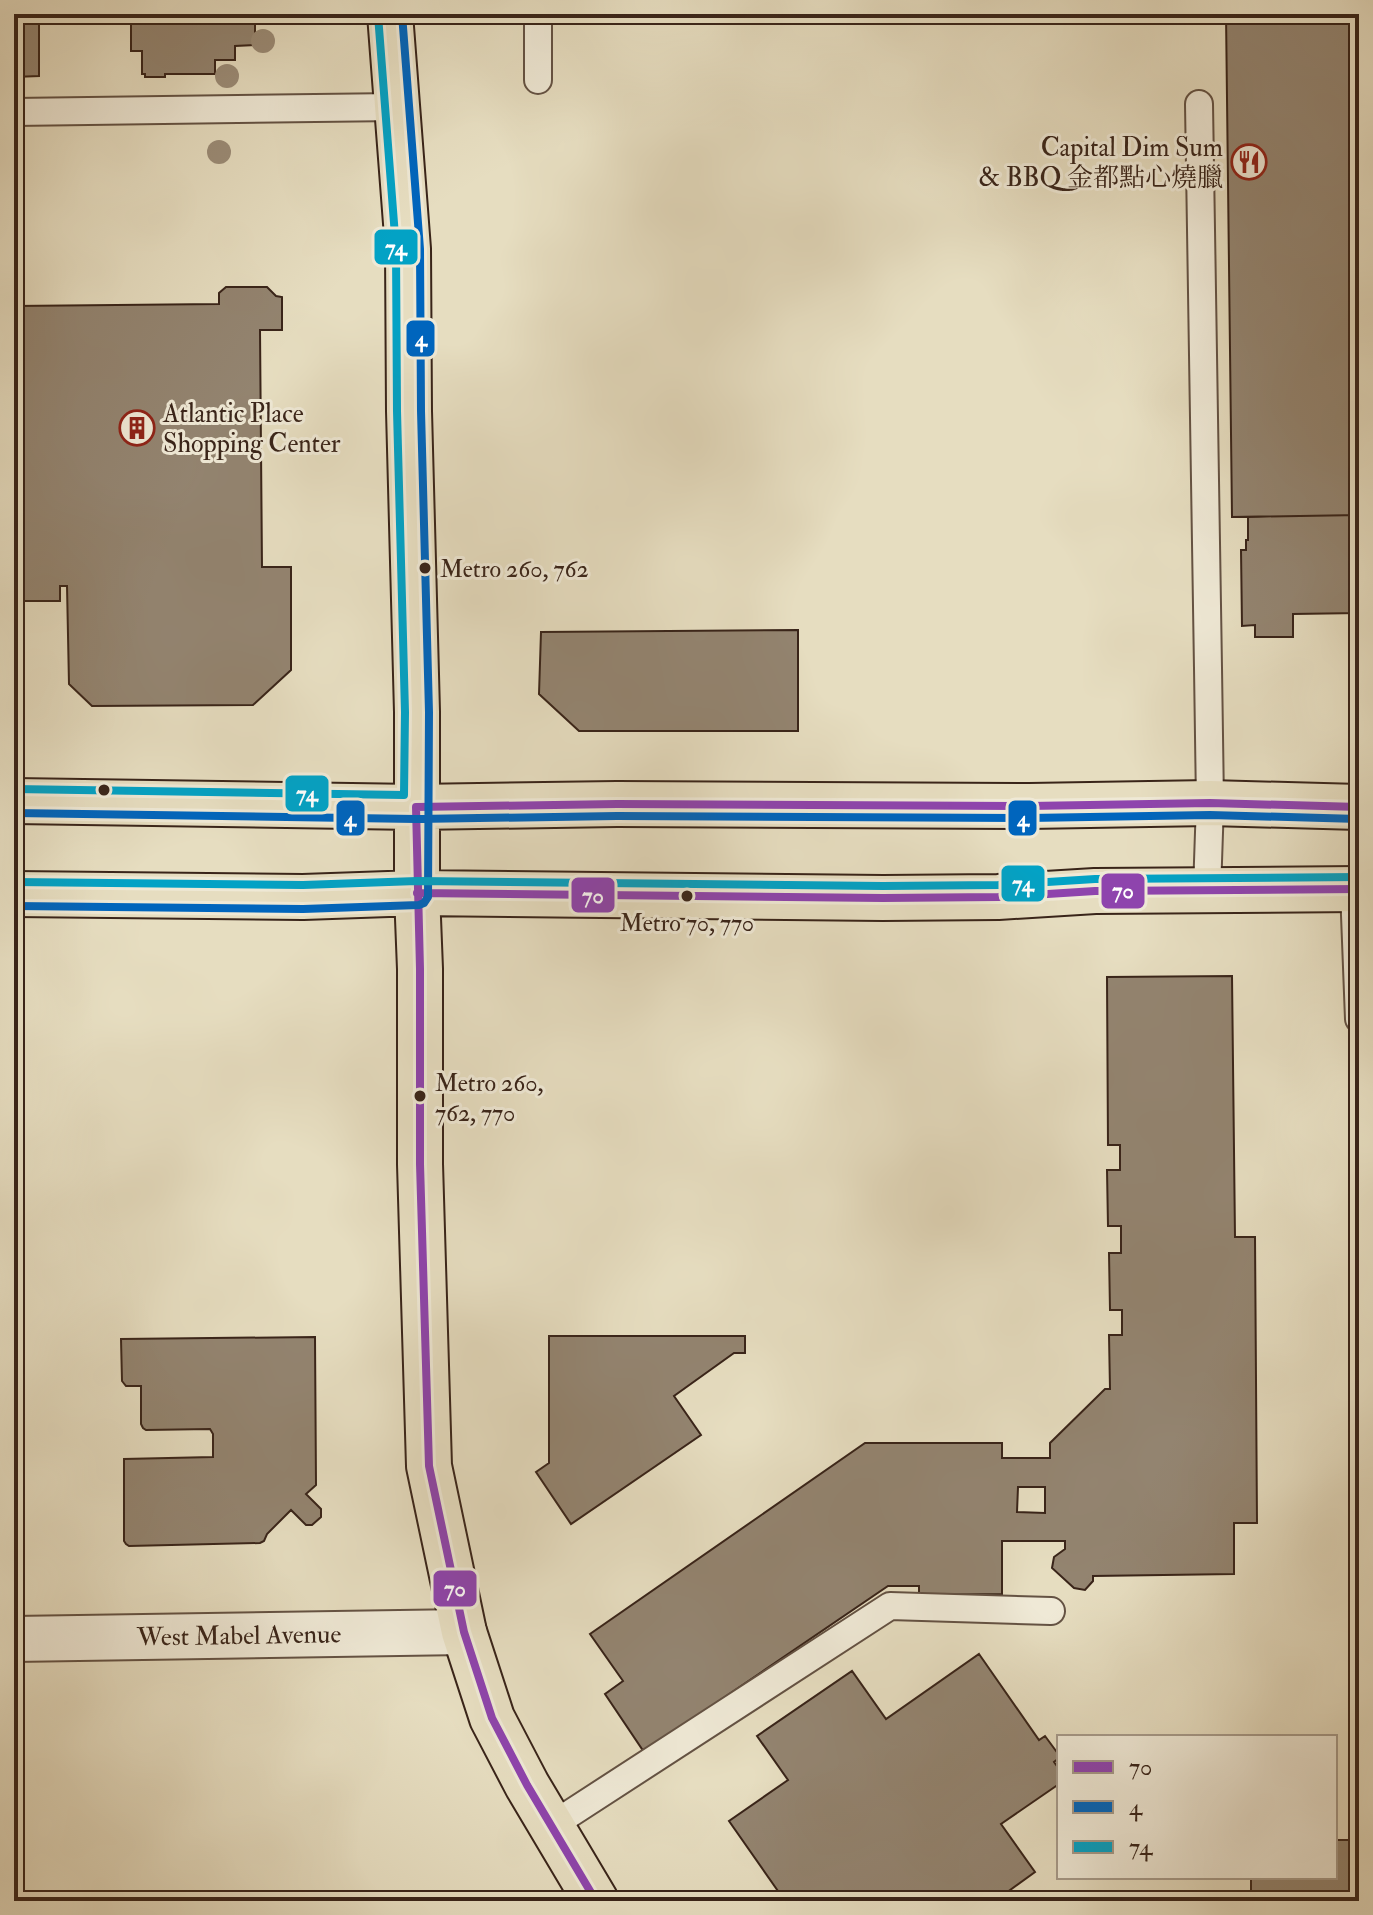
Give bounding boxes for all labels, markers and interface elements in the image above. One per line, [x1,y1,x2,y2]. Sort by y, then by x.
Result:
place label: Capital Dim Sum & BBQ 金都點心燒臘 [978,132,1223,194]
restaurant icon: Capital Dim Sum & BBQ 金都點心燒臘 [1230,143,1268,181]
line badge: 74 [373,228,419,266]
text: 74 [385,234,409,262]
line badge: 4 [405,319,436,358]
text: 4 [414,325,429,353]
place label: Atlantic Place Shopping Center [162,398,341,461]
building icon: Atlantic Place Shopping Center [118,409,156,447]
place label: Metro 260, 762 [440,554,589,585]
marker: Metro 260, 762 [417,560,433,576]
line badge: 74 [284,774,330,813]
text: 74 [296,780,320,808]
unlabelled marker [96,782,112,798]
line badge: 4 [335,799,366,837]
line badge: 4 [1007,799,1038,837]
text: 4 [343,805,358,833]
text: 4 [1016,805,1031,833]
line badge: 74 [1000,864,1046,903]
text: 74 [1012,870,1036,898]
line badge: 70 [1100,872,1146,910]
line badge: 70 [570,876,616,914]
text: 70 [1112,877,1134,905]
text: 70 [582,882,604,910]
marker: Metro 70, 770 [679,888,695,904]
place label: Metro 70, 770 [620,908,754,939]
place label: Metro 260, 762, 770 [435,1068,543,1129]
marker: Metro 260, 762, 770 [412,1088,428,1104]
line badge: 70 [432,1569,478,1608]
text: 70 [444,1575,466,1603]
street label: West Mabel Avenue [135,1618,342,1654]
legend [1057,1735,1337,1879]
text: 70 [1129,1752,1152,1783]
text: 4 [1129,1792,1143,1823]
text: 74 [1129,1832,1153,1863]

